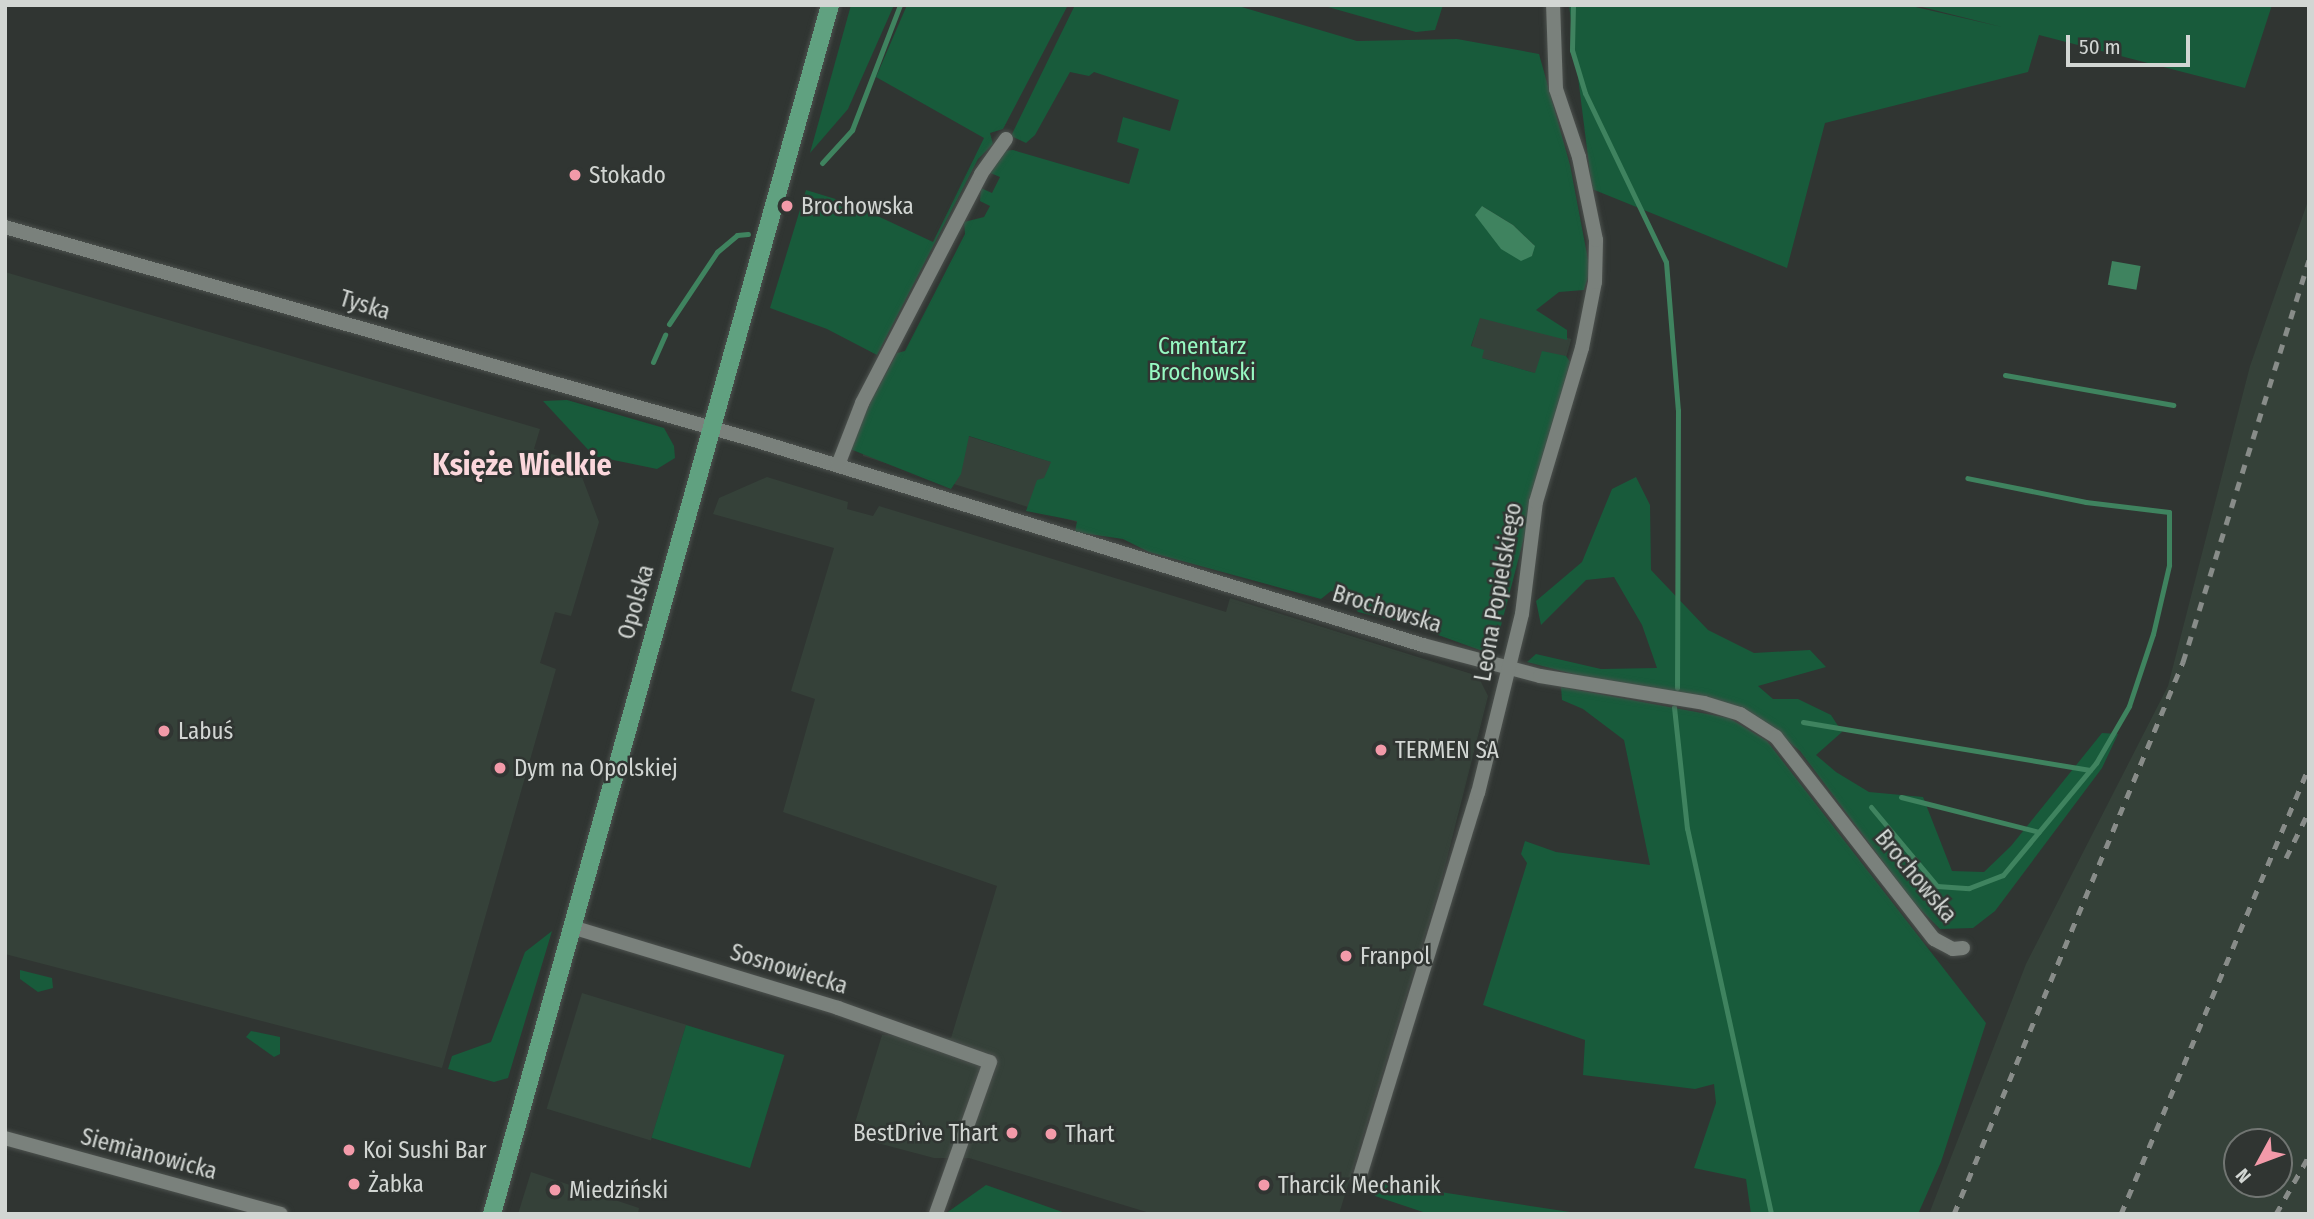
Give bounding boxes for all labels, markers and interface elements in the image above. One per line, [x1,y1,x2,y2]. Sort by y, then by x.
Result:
scale bar [2069,21,2193,65]
text: 50 m [2079,34,2121,60]
place label: Stokado [589,161,666,189]
marker: Stokado [567,167,583,183]
place label: Brochowska [801,192,914,220]
marker: Brochowska [779,198,795,214]
street label: Tyska [336,284,394,326]
park label: Cmentarz Brochowski [1148,332,1256,386]
district label: Księże Wielkie [432,447,612,483]
street label: Leona Popielskiego [1469,500,1527,684]
street label: Opolska [612,562,660,642]
street label: Brochowska [1329,579,1445,639]
place label: Labuś [178,717,233,745]
marker: Labuś [156,723,172,739]
place label: TERMEN SA [1395,736,1499,764]
marker: TERMEN SA [1373,742,1389,758]
place label: Dym na Opolskiej [514,754,678,782]
marker: Dym na Opolskiej [492,760,508,776]
street label: Brochowska [1869,824,1963,928]
street label: Sosnowiecka [727,938,851,1000]
place label: Franpol [1360,942,1430,970]
marker: Franpol [1338,948,1354,964]
place label: BestDrive Thart [853,1119,998,1147]
place label: Thart [1065,1120,1115,1148]
street label: Siemianowicka [78,1123,220,1185]
marker: BestDrive Thart [1004,1125,1020,1141]
marker: Thart [1043,1126,1059,1142]
north arrow [2223,1128,2293,1198]
place label: Koi Sushi Bar [363,1136,487,1164]
marker: Koi Sushi Bar [341,1142,357,1158]
text: N [2231,1164,2256,1188]
place label: Żabka [368,1170,424,1198]
place label: Tharcik Mechanik [1278,1171,1441,1199]
marker: Żabka [346,1176,362,1192]
place label: Miedziński [569,1176,668,1204]
marker: Tharcik Mechanik [1256,1177,1272,1193]
marker: Miedziński [547,1182,563,1198]

